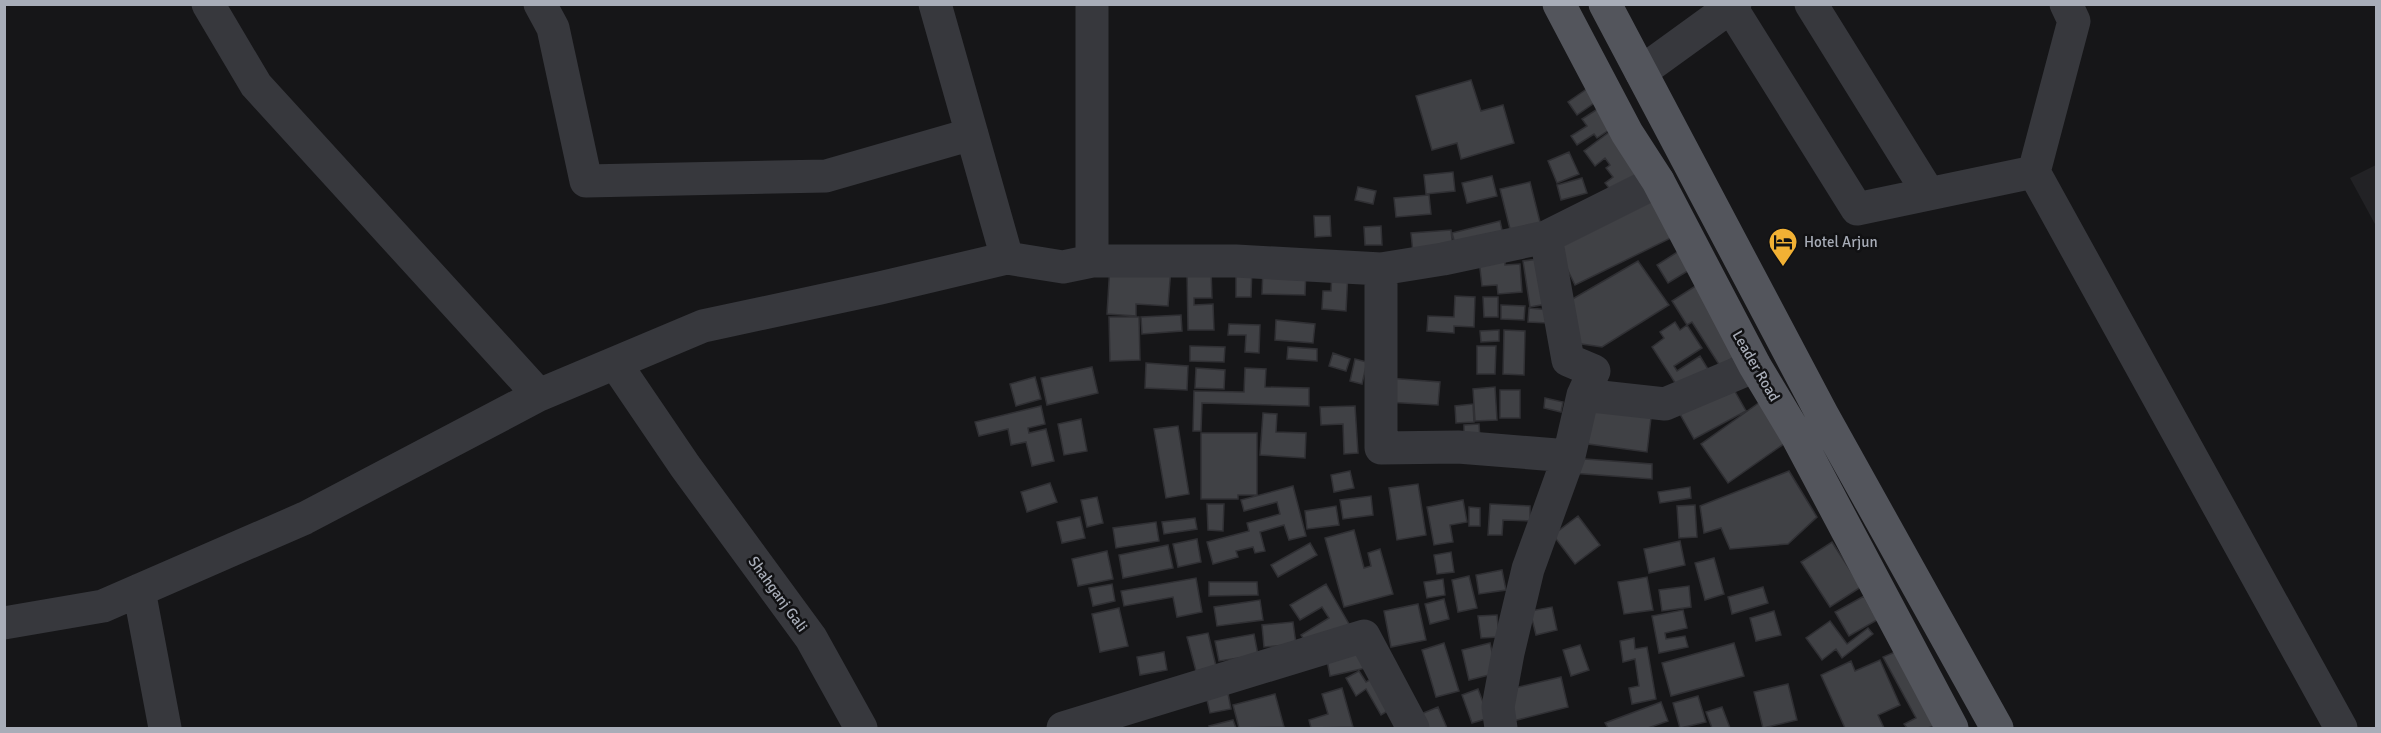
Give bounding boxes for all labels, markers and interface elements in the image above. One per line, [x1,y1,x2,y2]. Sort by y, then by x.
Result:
hotel icon: Hotel Arjun [1767,226,1799,268]
place label: Hotel Arjun [1804,233,1878,251]
street label: Leader Road [1728,327,1784,405]
street label: Shahganj Gali [745,553,811,635]

